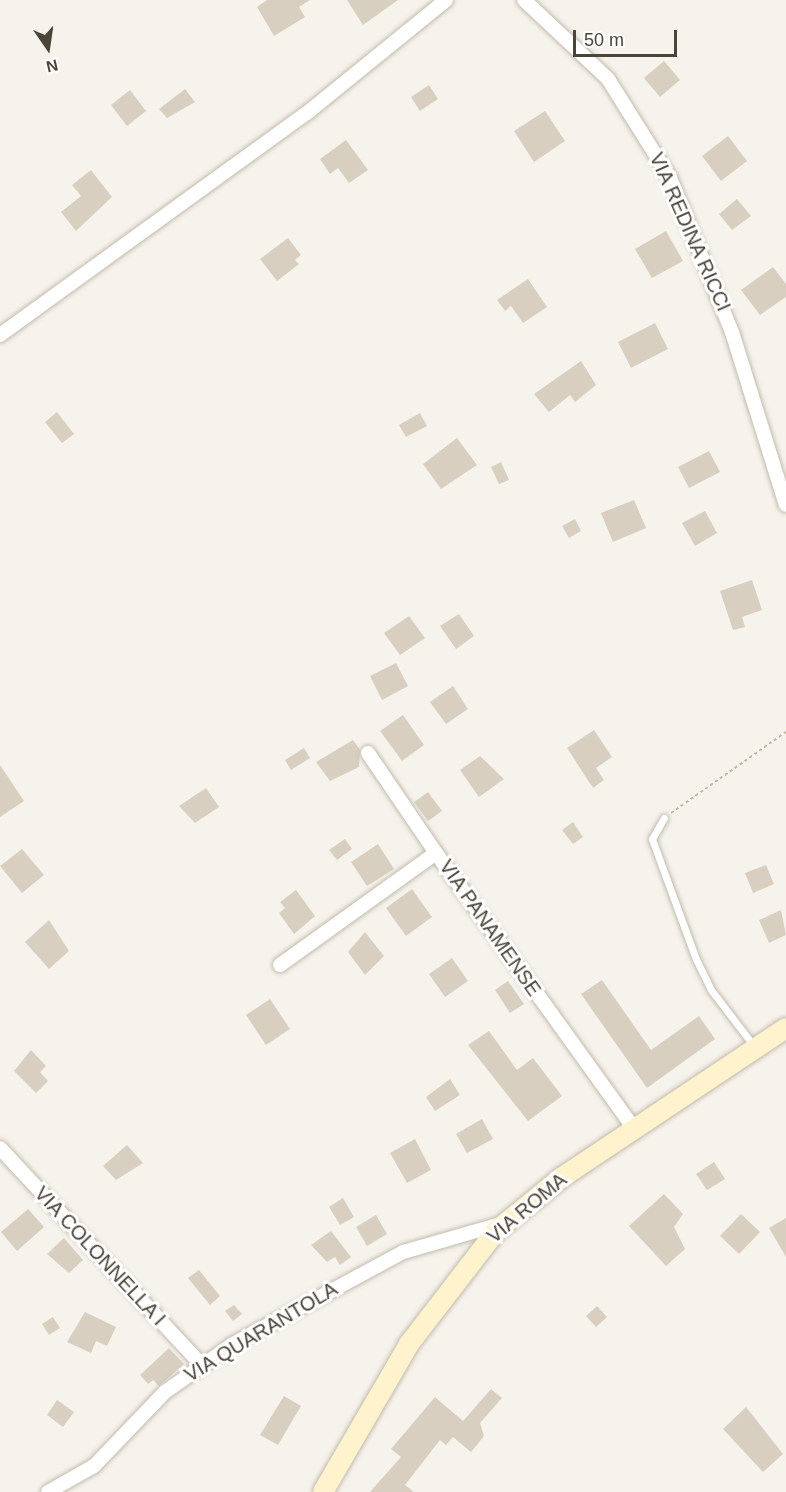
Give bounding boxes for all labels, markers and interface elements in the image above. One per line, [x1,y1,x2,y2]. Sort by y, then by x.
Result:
north arrow [18,18,78,78]
scale bar [576,18,680,56]
text: 50 m [584,30,624,50]
text: N [45,56,60,76]
street label: VIA REDINA RICCI [644,148,736,316]
street label: VIA PANAMENSE [434,855,546,1001]
street label: VIA ROMA [482,1167,572,1249]
street label: VIA COLONNELLA I [29,1181,171,1331]
street label: VIA QUARANTOLA [180,1277,342,1387]

